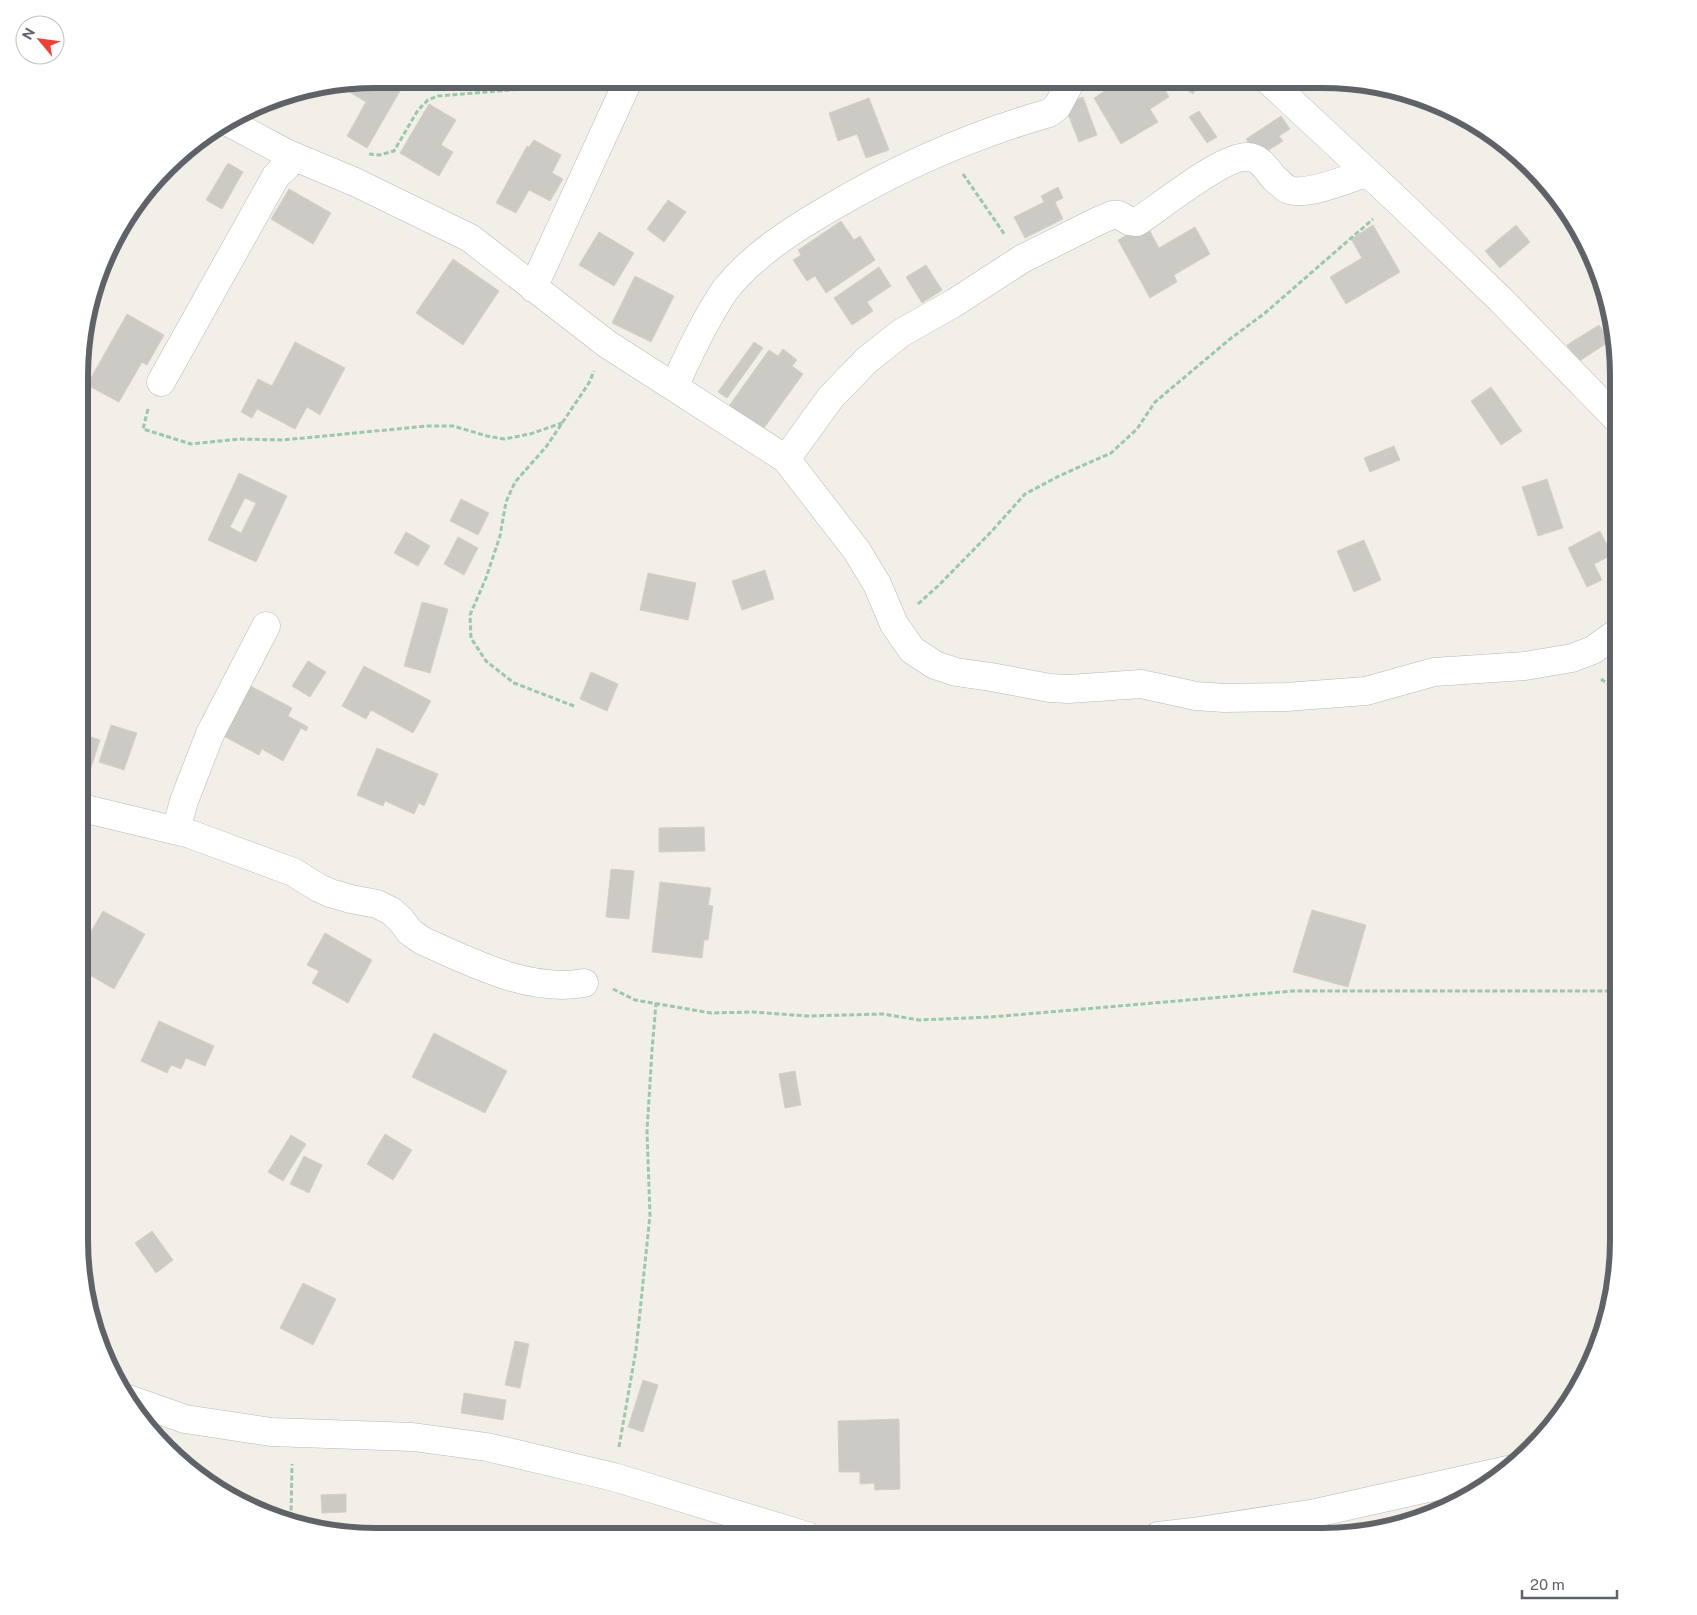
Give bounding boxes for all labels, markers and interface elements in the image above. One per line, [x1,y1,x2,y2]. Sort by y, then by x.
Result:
north arrow [15,15,65,65]
text: N [19,25,38,42]
scale bar [1522,1568,1617,1600]
text: 20 m [1530,1576,1565,1593]

